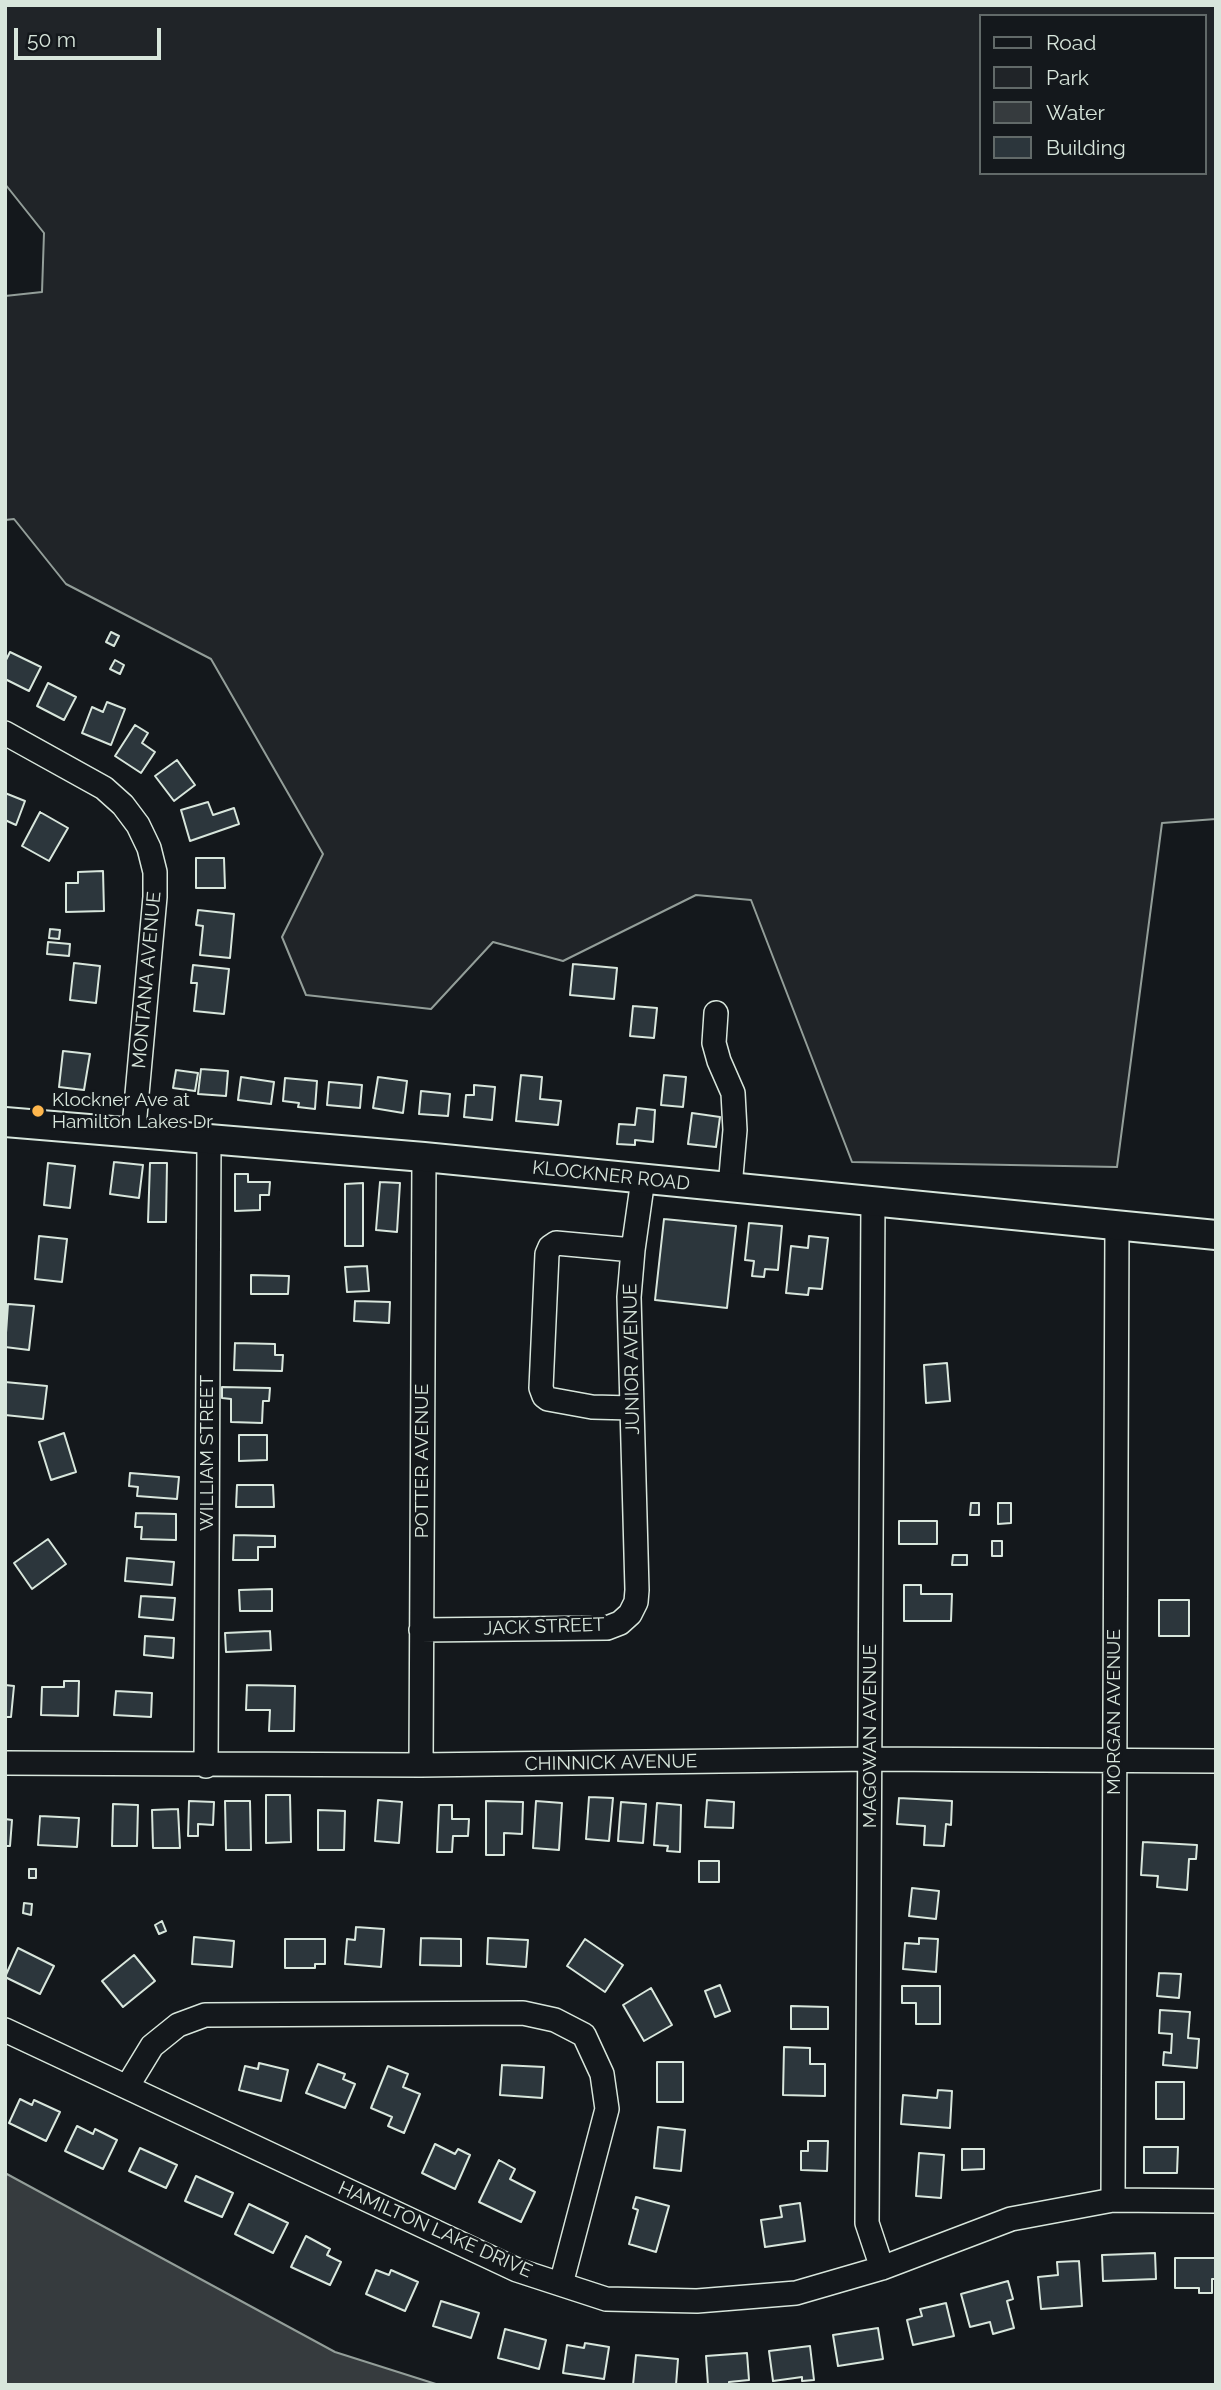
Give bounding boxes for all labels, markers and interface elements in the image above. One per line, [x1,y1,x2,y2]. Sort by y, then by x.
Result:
scale bar [18,14,164,58]
legend [979,14,1207,175]
text: 50 m [27,27,76,52]
text: Road [1046,30,1096,55]
text: Park [1046,65,1089,90]
text: Water [1046,100,1105,125]
text: Building [1046,135,1126,160]
street label: MONTANA AVENUE [128,890,166,1070]
place label: Klockner Ave at Hamilton Lakes Dr [52,1089,213,1133]
marker: Klockner Ave at Hamilton Lakes Dr [30,1103,46,1119]
street label: KLOCKNER ROAD [531,1156,691,1196]
street label: JUNIOR AVENUE [619,1283,645,1435]
street label: WILLIAM STREET [196,1375,218,1531]
street label: POTTER AVENUE [411,1384,433,1538]
street label: JACK STREET [483,1613,605,1641]
street label: MORGAN AVENUE [1103,1629,1125,1795]
street label: MAGOWAN AVENUE [859,1644,881,1828]
street label: CHINNICK AVENUE [524,1750,698,1776]
street label: HAMILTON LAKE DRIVE [335,2177,535,2283]

